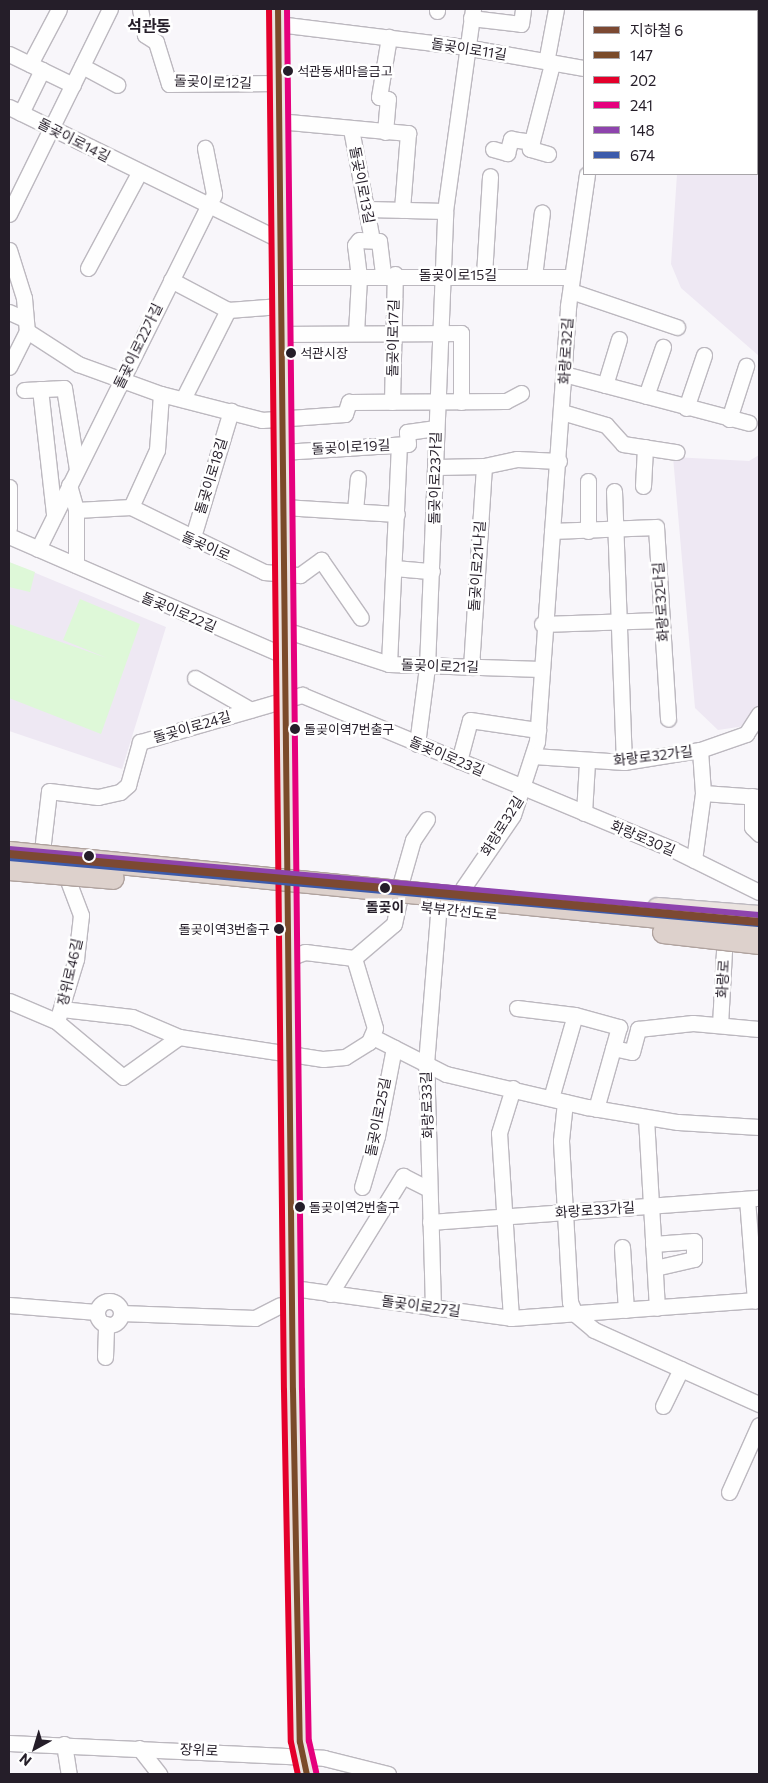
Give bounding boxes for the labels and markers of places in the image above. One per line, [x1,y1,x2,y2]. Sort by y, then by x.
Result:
place label: 석관동새마을금고 [297,63,393,79]
marker: 석관동새마을금고 [283,66,293,76]
place label: 석관시장 [300,345,348,361]
marker: 석관시장 [286,348,296,358]
place label: 돌곶이역7번출구 [304,721,395,737]
marker: 돌곶이역7번출구 [290,724,300,734]
unlabelled marker [84,851,94,861]
marker: 돌곶이 [376,879,394,897]
place label: 돌곶이 [366,899,404,915]
place label: 돌곶이역3번출구 [179,921,270,937]
marker: 돌곶이역3번출구 [274,924,284,934]
place label: 돌곶이역2번출구 [309,1199,400,1215]
marker: 돌곶이역2번출구 [295,1202,305,1212]

